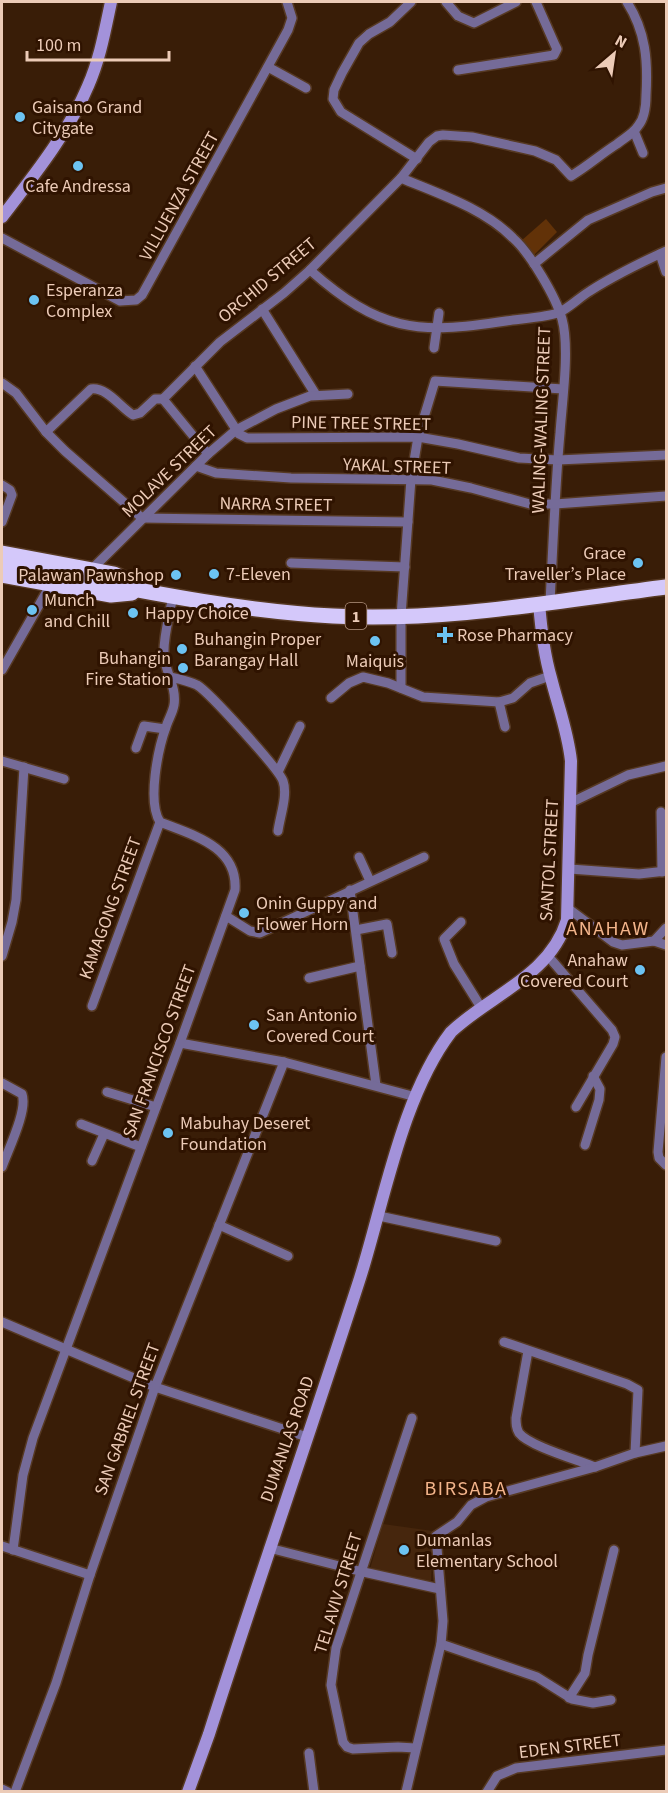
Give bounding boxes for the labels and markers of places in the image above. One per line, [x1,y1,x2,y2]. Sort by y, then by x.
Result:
place label: Gaisano Grand Citygate [32,95,142,141]
marker: Gaisano Grand Citygate [13,110,27,124]
marker: Cafe Andressa [71,159,85,173]
place label: Cafe Andressa [25,174,131,199]
place label: Esperanza Complex [46,278,123,324]
marker: Esperanza Complex [27,293,41,307]
place label: Grace Traveller’s Place [505,541,626,587]
marker: Grace Traveller’s Place [631,556,645,570]
place label: 7-Eleven [226,562,291,587]
place label: Palawan Pawnshop [18,563,164,588]
marker: 7-Eleven [207,567,221,581]
marker: Palawan Pawnshop [169,568,183,582]
place label: Munch and Chill [44,588,110,634]
place label: Happy Choice [145,601,249,626]
marker: Munch and Chill [25,603,39,617]
marker: Happy Choice [126,606,140,620]
place label: Rose Pharmacy [457,623,573,648]
place label: Buhangin Proper Barangay Hall [194,627,322,673]
marker: Rose Pharmacy [438,628,452,642]
marker: Maiquis [368,634,382,648]
marker: Buhangin Proper Barangay Hall [175,642,189,656]
place label: Buhangin Fire Station [85,646,171,692]
place label: Maiquis [346,649,404,674]
marker: Buhangin Fire Station [176,661,190,675]
place label: Onin Guppy and Flower Horn [256,891,377,937]
marker: Onin Guppy and Flower Horn [237,906,251,920]
place label: Anahaw Covered Court [520,948,628,994]
marker: Anahaw Covered Court [633,963,647,977]
place label: San Antonio Covered Court [266,1003,374,1049]
marker: San Antonio Covered Court [247,1018,261,1032]
place label: Mabuhay Deseret Foundation [180,1111,310,1157]
marker: Mabuhay Deseret Foundation [161,1126,175,1140]
place label: Dumanlas Elementary School [416,1528,558,1574]
marker: Dumanlas Elementary School [397,1543,411,1557]

